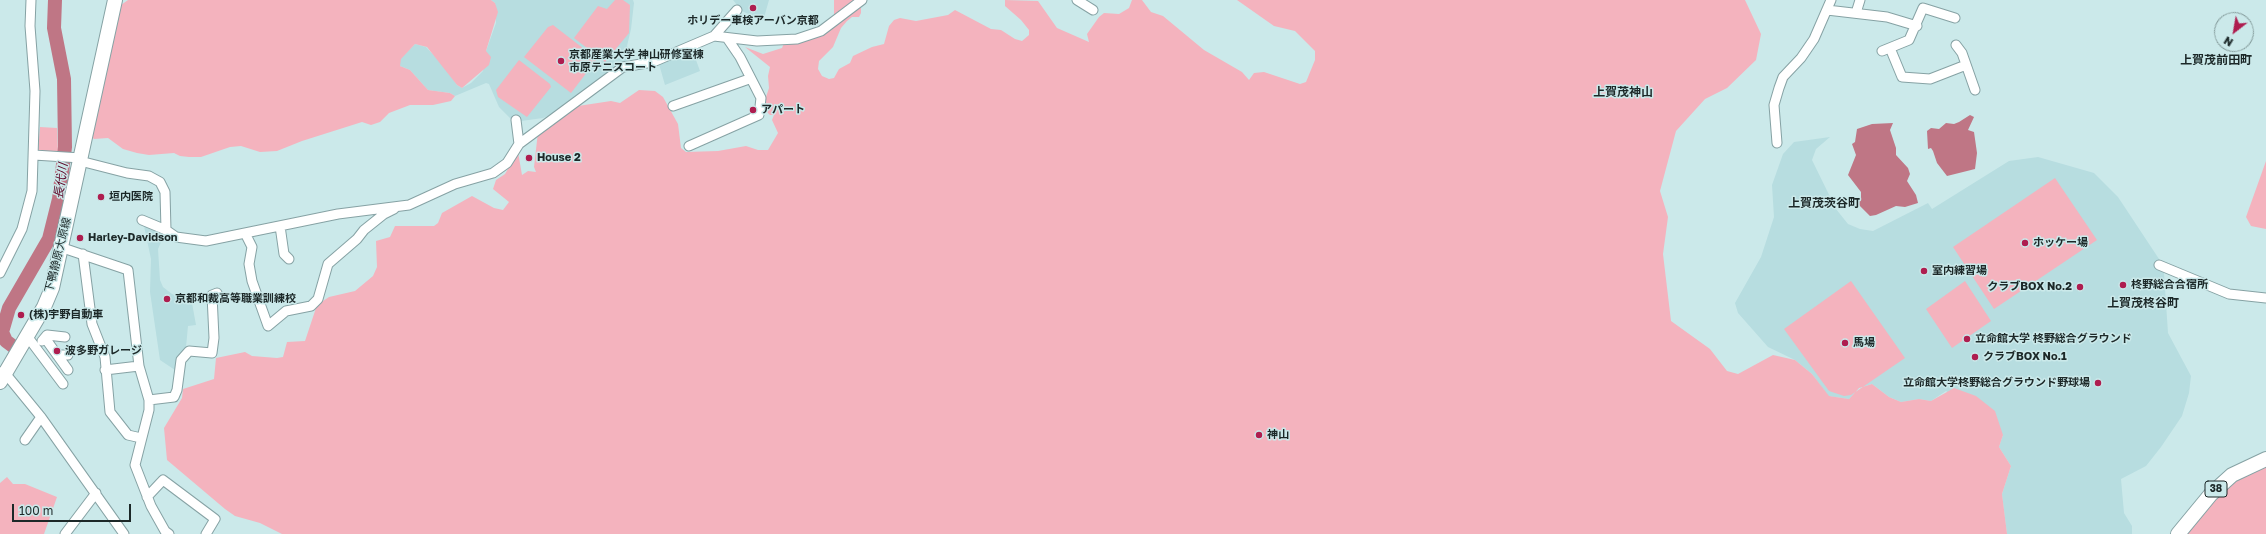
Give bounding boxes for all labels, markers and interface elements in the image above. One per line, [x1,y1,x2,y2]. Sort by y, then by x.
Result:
marker: ホリデー車検アーバン京都 [748,3,758,13]
north arrow [2214,12,2254,52]
place label: ホリデー車検アーバン京都 [687,14,819,28]
text: N [2221,34,2235,50]
place label: 京都産業大学 神山研修室棟 市原テニスコート [569,48,704,74]
district label: 上賀茂前田町 [2180,53,2252,67]
marker: 京都産業大学 神山研修室棟 市原テニスコート [556,56,566,66]
district label: 上賀茂神山 [1593,85,1653,99]
place label: アパート [761,103,805,117]
marker: アパート [748,105,758,115]
place label: House 2 [537,151,581,165]
marker: House 2 [524,153,534,163]
water label: 長代川 [51,162,71,200]
place label: 垣内医院 [109,190,153,204]
marker: 垣内医院 [96,192,106,202]
district label: 上賀茂茨谷町 [1788,196,1860,210]
street label: 下鴨静原大原線 [42,216,74,294]
place label: Harley-Davidson [88,231,177,245]
marker: Harley-Davidson [75,233,85,243]
place label: ホッケー場 [2033,236,2088,250]
marker: ホッケー場 [2020,238,2030,248]
place label: 室内練習場 [1932,264,1987,278]
marker: 室内練習場 [1919,266,1929,276]
place label: 柊野総合合宿所 [2131,278,2208,292]
place label: クラブBOX No.2 [1987,280,2072,294]
marker: 柊野総合合宿所 [2118,280,2128,290]
marker: クラブBOX No.2 [2075,282,2085,292]
place label: 京都和裁高等職業訓練校 [175,292,296,306]
marker: 京都和裁高等職業訓練校 [162,294,172,304]
district label: 上賀茂柊谷町 [2107,296,2179,310]
place label: (株)宇野自動車 [29,308,103,322]
marker: (株)宇野自動車 [16,310,26,320]
place label: 立命館大学 柊野総合グラウンド [1975,332,2132,346]
marker: 立命館大学 柊野総合グラウンド [1962,334,1972,344]
place label: 馬場 [1853,336,1875,350]
marker: 馬場 [1840,338,1850,348]
place label: 波多野ガレージ [65,344,142,358]
marker: 波多野ガレージ [52,346,62,356]
place label: クラブBOX No.1 [1983,350,2067,364]
marker: クラブBOX No.1 [1970,352,1980,362]
place label: 立命館大学柊野総合グラウンド野球場 [1903,376,2090,390]
marker: 立命館大学柊野総合グラウンド野球場 [2093,378,2103,388]
place label: 神山 [1267,428,1289,442]
marker: 神山 [1254,430,1264,440]
road number: 38 [2205,481,2227,497]
scale bar [14,496,133,522]
text: 100 m [19,503,53,518]

